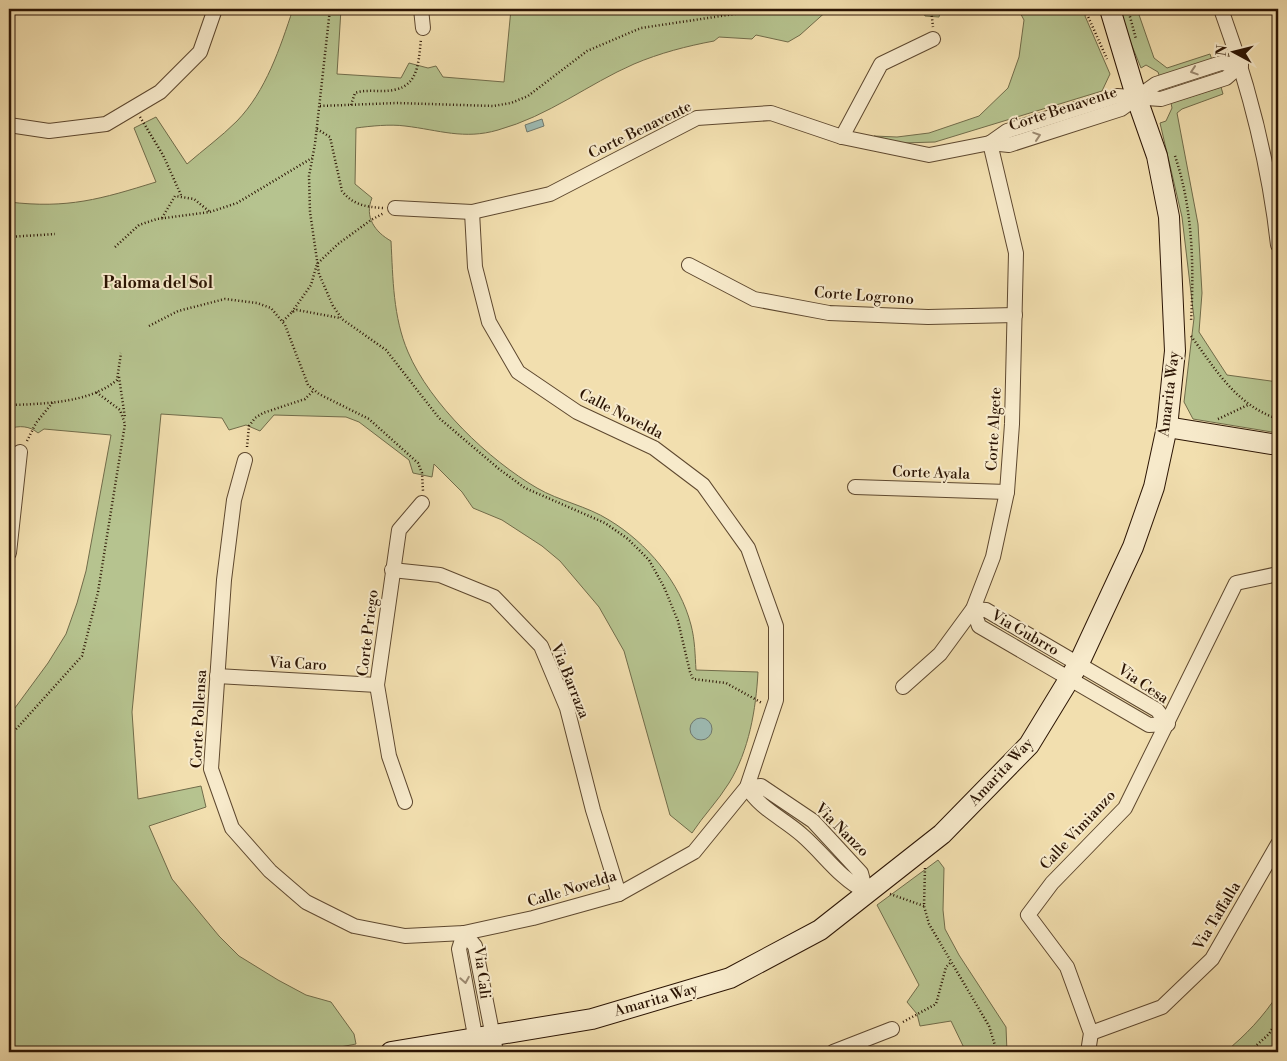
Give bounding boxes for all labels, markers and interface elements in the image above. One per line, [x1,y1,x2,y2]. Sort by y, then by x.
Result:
north arrow [1210,28,1260,78]
text: N [1212,44,1232,57]
one-way arrow [1190,66,1199,76]
street label: Corte Benavente [1007,83,1119,135]
street label: Corte Benavente [585,97,695,163]
one-way arrow [1033,132,1041,142]
district label: Paloma del Sol [103,273,214,293]
street label: Corte Logrono [813,283,915,309]
street label: Amarita Way [1154,349,1184,439]
street label: Calle Novelda [576,385,667,444]
street label: Corte Algete [982,386,1006,472]
street label: Corte Ayala [892,462,971,484]
street label: Corte Priego [353,589,383,677]
street label: Via Gubrro [987,605,1062,660]
street label: Via Barraza [546,640,594,722]
street label: Via Caro [267,653,328,675]
street label: Via Cesa [1113,659,1173,708]
street label: Corte Pollensa [187,669,211,769]
street label: Amarita Way [964,733,1038,811]
street label: Calle Vimianzo [1036,786,1120,874]
street label: Via Nanzo [810,798,873,861]
street label: Calle Novelda [525,866,619,912]
street label: Via Taffalla [1189,878,1245,955]
street label: Via Cali [469,945,495,1000]
one-way arrow [460,976,470,985]
street label: Amarita Way [611,979,701,1021]

